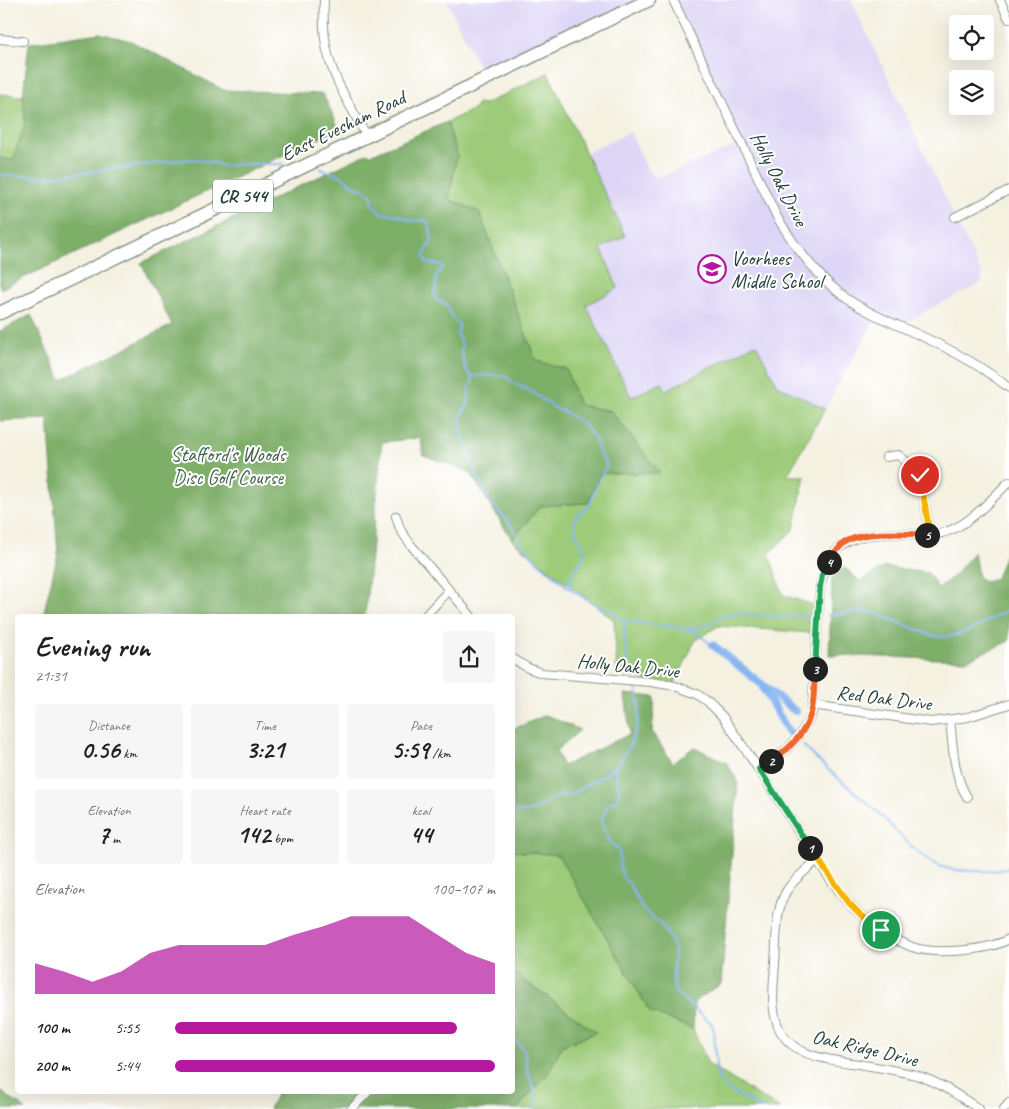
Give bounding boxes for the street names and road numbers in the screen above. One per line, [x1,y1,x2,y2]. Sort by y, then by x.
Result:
street label: East Evesham Road [277,84,412,167]
street label: Holly Oak Drive [745,128,814,232]
road number: CR 544 [213,180,273,212]
street label: Holly Oak Drive [576,648,682,684]
street label: Red Oak Drive [835,680,934,716]
street label: Oak Ridge Drive [810,1024,922,1073]

